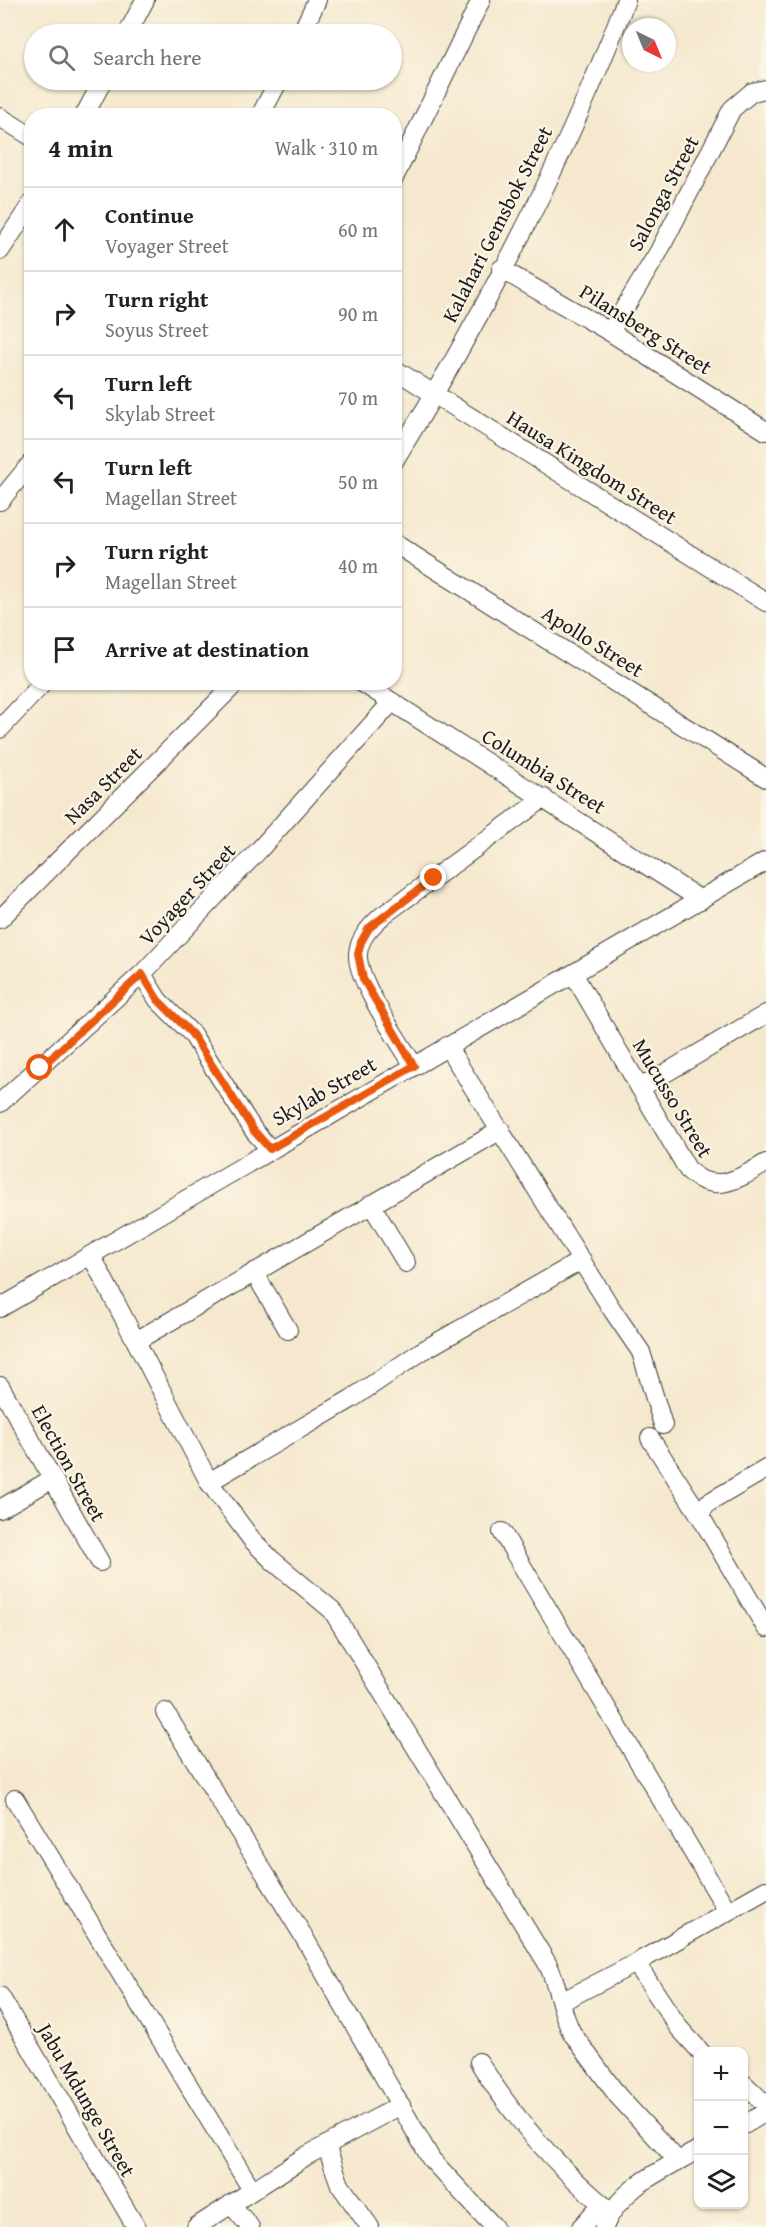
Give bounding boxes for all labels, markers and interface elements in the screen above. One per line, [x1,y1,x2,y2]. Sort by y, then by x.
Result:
north arrow [622,18,676,72]
search box [24,24,402,90]
icon: search [45,41,78,74]
text: Search here [93,41,202,73]
street label: Kalahari Gemsbok Street [434,120,560,328]
text: 4 min [48,128,113,167]
street label: Salonga Street [620,129,707,256]
text: Walk · 310 m [275,133,378,162]
text: Continue [105,199,194,231]
icon: ahead [48,213,81,246]
text: 60 m [338,215,378,244]
text: Voyager Street [105,231,229,260]
street label: Pilansberg Street [574,276,719,382]
text: Turn right [105,283,208,315]
icon: right [48,297,81,330]
text: 90 m [338,299,378,328]
text: Soyus Street [105,315,209,344]
text: Turn left [105,367,192,399]
icon: left [48,381,81,414]
text: 70 m [338,383,378,412]
text: Skylab Street [105,399,215,428]
street label: Hausa Kingdom Street [501,402,684,532]
text: Turn left [105,451,192,483]
icon: left [48,465,81,498]
text: 50 m [338,467,378,496]
text: Magellan Street [105,483,237,512]
text: Turn right [105,535,208,567]
icon: right [48,549,81,582]
text: 40 m [338,551,378,580]
text: Magellan Street [105,567,237,596]
street label: Apollo Street [536,597,650,685]
icon: arrive [48,633,81,666]
text: Arrive at destination [105,633,309,665]
street label: Columbia Street [476,721,612,822]
street label: Nasa Street [57,738,150,831]
street label: Voyager Street [131,835,243,952]
route end [420,864,446,890]
street label: Mucusso Street [625,1032,721,1164]
street label: Skylab Street [266,1048,382,1133]
route start [26,1054,52,1080]
street label: Election Street [24,1399,114,1528]
street label: Jabu Mdunge Street [29,2015,144,2183]
map controls [694,2047,748,2209]
button: + [694,2047,748,2101]
button: − [694,2101,748,2155]
button: layers [694,2155,748,2209]

